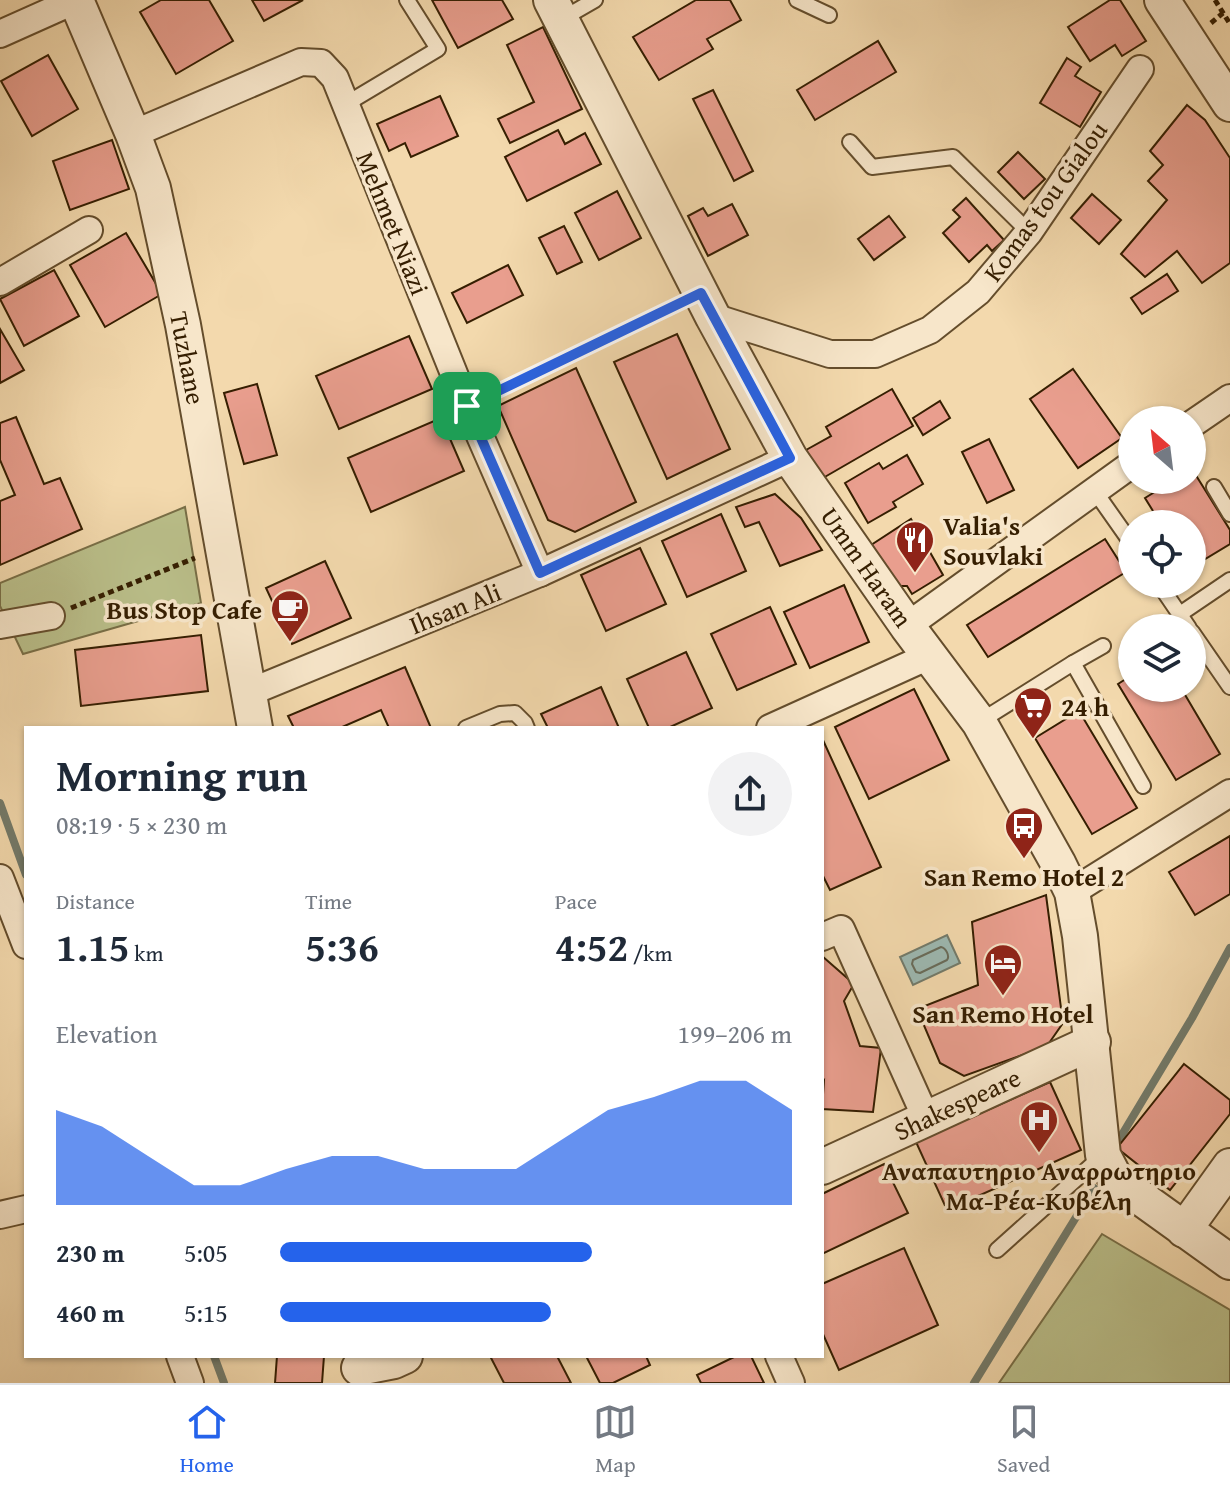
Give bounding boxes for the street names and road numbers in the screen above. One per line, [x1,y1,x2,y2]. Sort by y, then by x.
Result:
street label: Komas tou Gialou [973,113,1117,289]
street label: Mehmet Niazi [346,145,440,301]
street label: Tuzhane [160,308,216,408]
street label: Umm Haram [811,499,923,635]
street label: Ihsan Ali [403,572,507,644]
street label: Shakespeare [887,1058,1027,1150]

